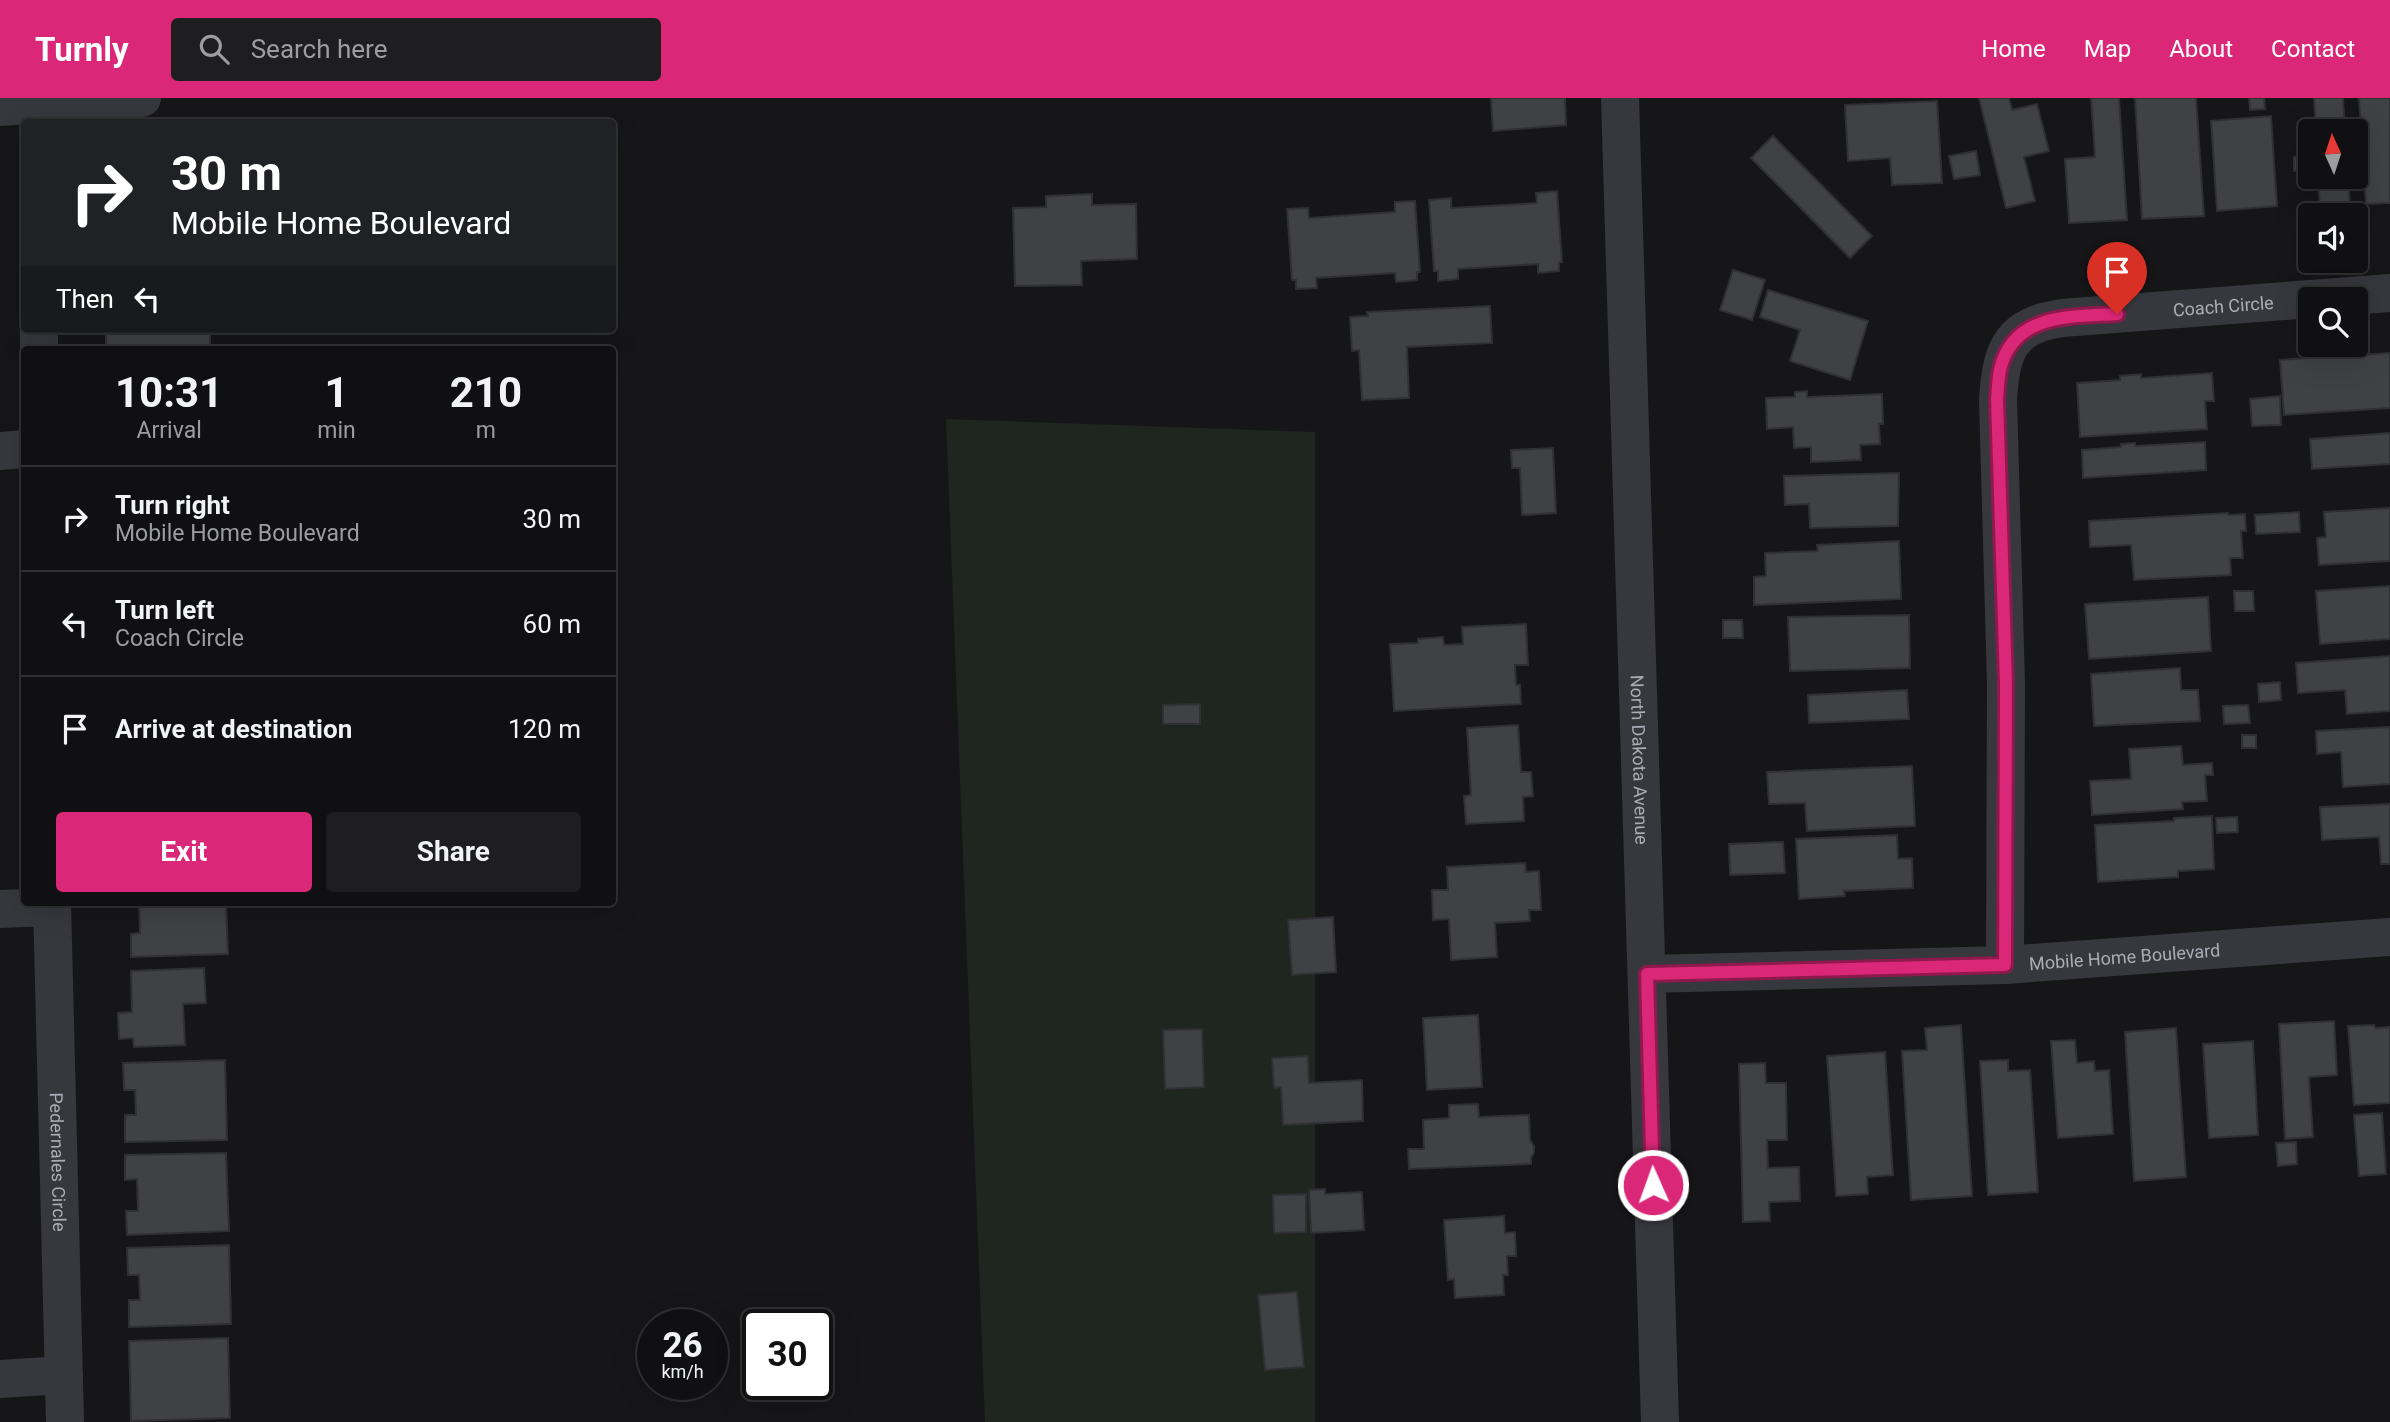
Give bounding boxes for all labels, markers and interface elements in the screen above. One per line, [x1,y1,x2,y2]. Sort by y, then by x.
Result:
search box [171,18,661,81]
text: Turnly [35,30,129,69]
icon: search [195,30,233,68]
text: Search here [251,34,387,64]
text: Home [1981,35,2046,63]
text: Map [2084,35,2131,63]
text: About [2169,35,2233,63]
text: Contact [2271,35,2355,63]
north arrow [2298,119,2368,189]
map controls [2298,119,2368,357]
text: 30 m [171,145,282,202]
icon: right [56,147,147,238]
button: sound [2298,203,2368,273]
text: Mobile Home Boulevard [171,204,511,242]
pin [2087,242,2147,314]
icon: arrive [2098,253,2136,291]
icon: left [128,280,166,318]
text: Then [56,284,114,314]
button: search [2298,287,2368,357]
street label: Coach Circle [2172,291,2274,320]
text: 10:31 [115,368,223,417]
text: 1 [324,368,349,417]
text: 210 [450,368,522,417]
text: Arrival [136,417,202,444]
text: min [317,417,356,444]
text: m [476,417,496,444]
text: Turn right [115,490,230,520]
icon: right [56,500,94,538]
text: 30 m [523,504,581,534]
text: Mobile Home Boulevard [115,520,360,547]
text: Turn left [115,595,214,625]
icon: left [56,605,94,643]
text: 60 m [523,609,581,639]
text: Coach Circle [115,625,244,652]
street label: North Dakota Avenue [1627,674,1653,845]
icon: arrive [56,710,94,748]
text: Arrive at destination [115,714,352,744]
text: 120 m [508,714,581,744]
button: Exit [56,812,312,892]
button: Share [326,812,581,892]
street label: Mobile Home Boulevard [2028,939,2221,974]
street label: Pedernales Circle [46,1092,71,1232]
position arrow [1616,1148,1690,1222]
speed limit sign: 30 [742,1309,833,1400]
text: 26 [662,1325,703,1366]
text: km/h [661,1361,704,1382]

